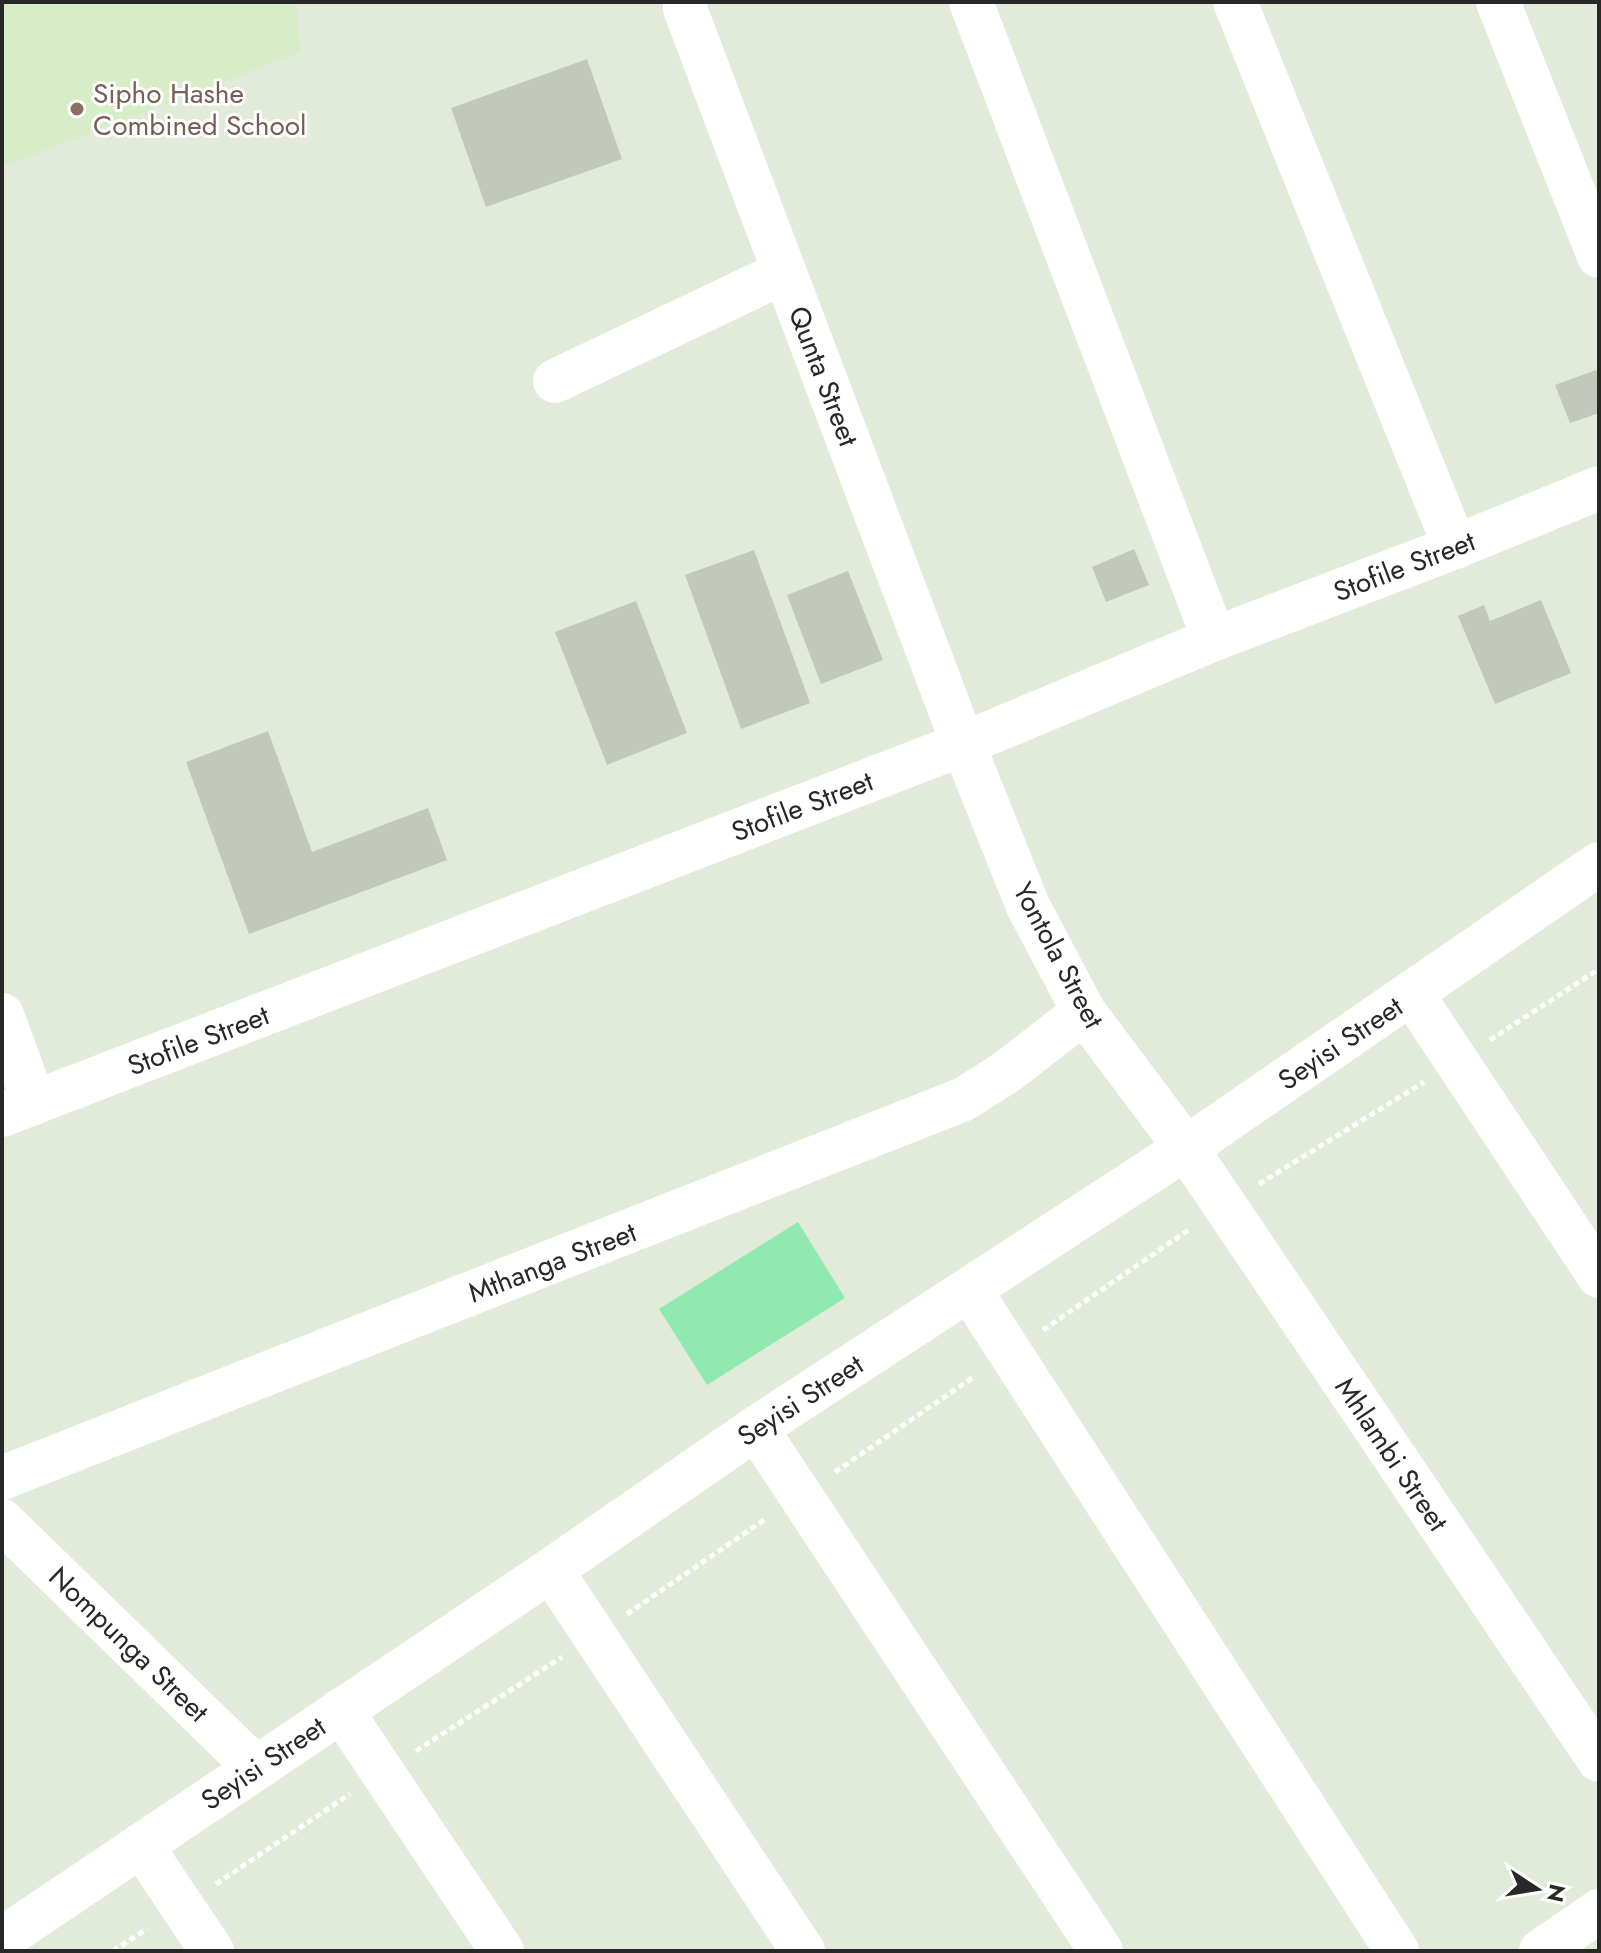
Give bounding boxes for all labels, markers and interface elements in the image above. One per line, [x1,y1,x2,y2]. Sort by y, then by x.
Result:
place label: Sipho Hashe Combined School [93,73,306,146]
marker: Sipho Hashe Combined School [68,100,86,118]
street label: Qunta Street [778,300,869,452]
street label: Stofile Street [1327,521,1481,612]
street label: Stofile Street [725,761,879,852]
street label: Yontola Street [1003,875,1114,1036]
street label: Seyisi Street [1270,986,1411,1100]
street label: Stofile Street [121,995,275,1086]
street label: Mthanga Street [462,1212,642,1313]
street label: Seyisi Street [729,1344,872,1456]
street label: Mhlambi Street [1325,1369,1458,1540]
street label: Nompunga Street [39,1557,218,1732]
street label: Seyisi Street [193,1706,334,1820]
north arrow [1497,1849,1577,1929]
text: N [1539,1881,1574,1905]

